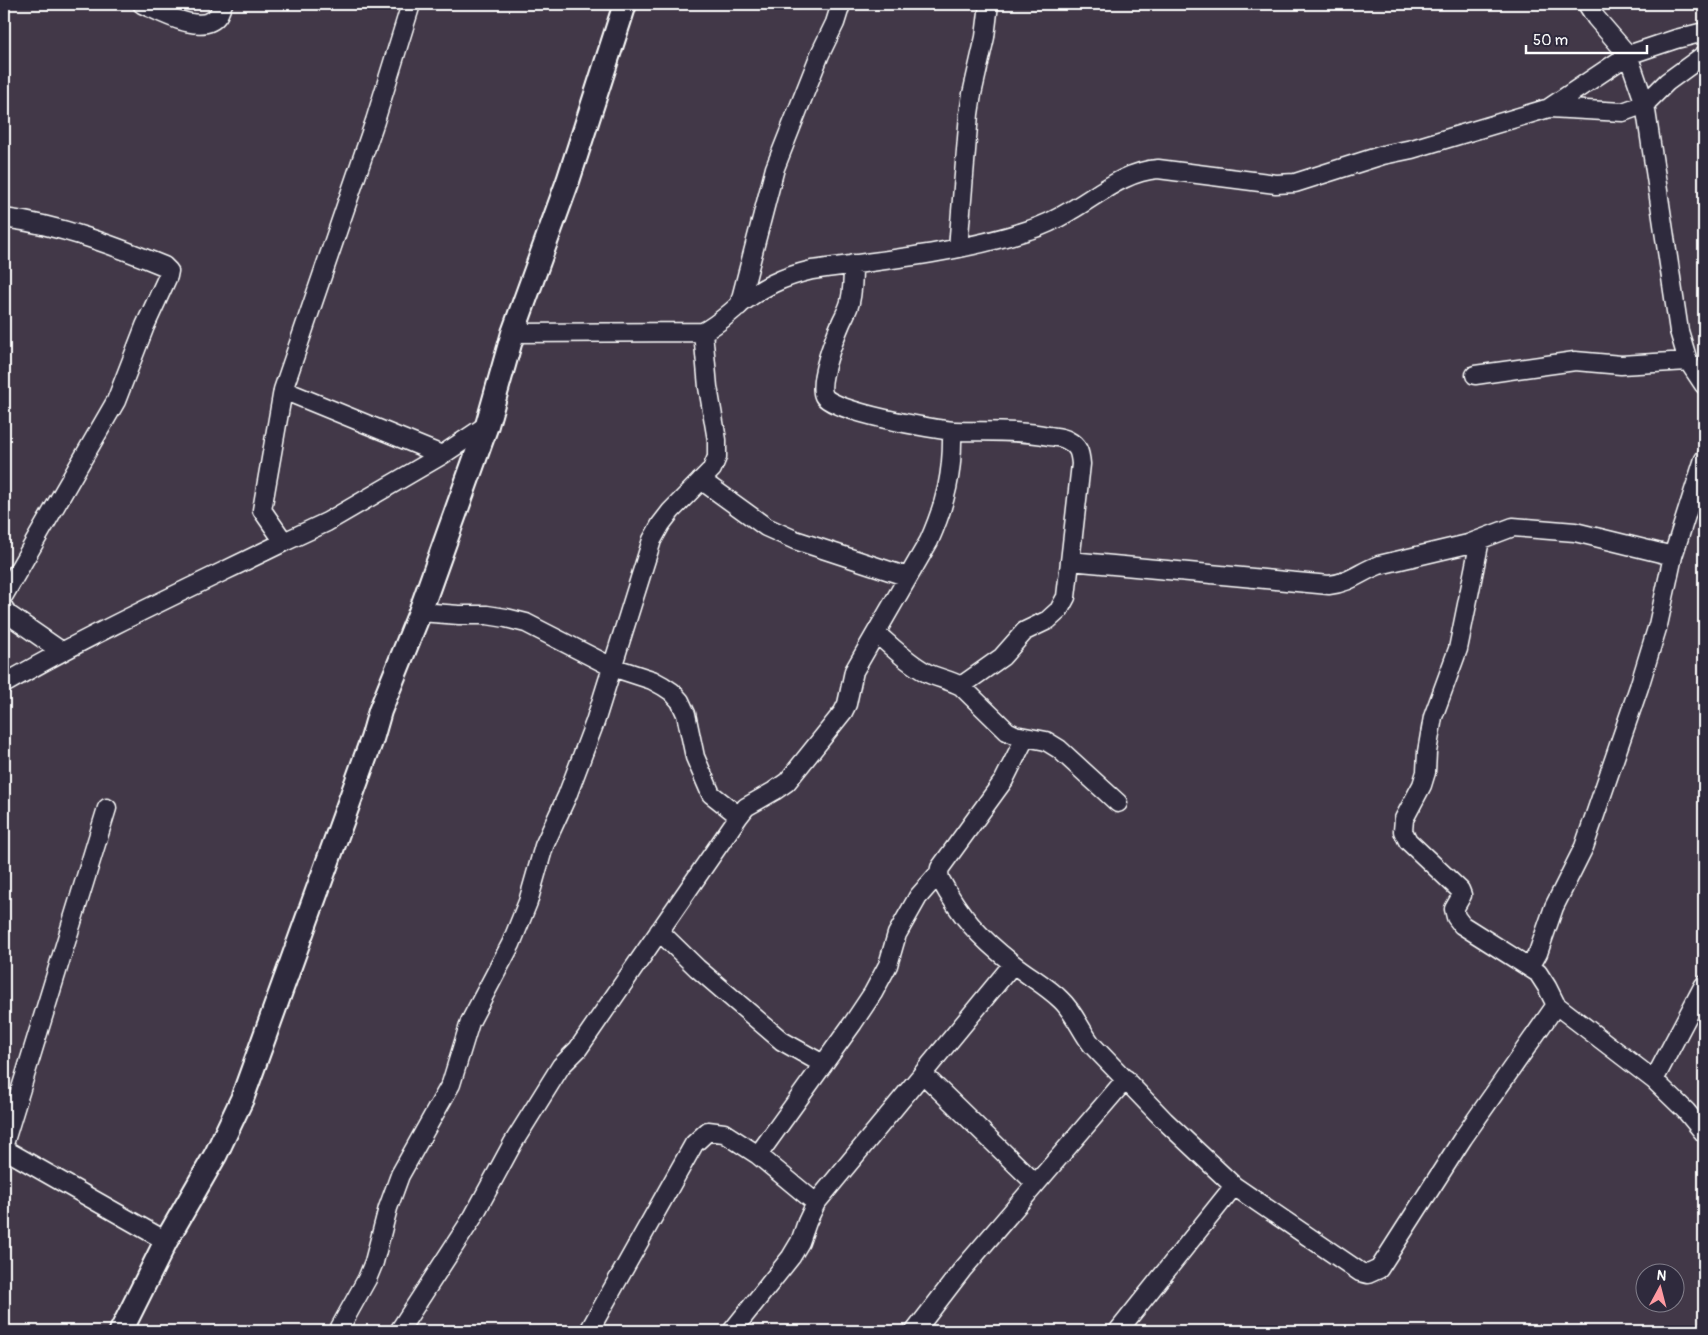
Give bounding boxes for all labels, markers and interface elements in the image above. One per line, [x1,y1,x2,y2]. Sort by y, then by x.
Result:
scale bar [1526,22,1647,54]
text: 50 m [1533,31,1568,50]
north arrow [1636,1262,1686,1312]
text: N [1656,1267,1667,1285]

